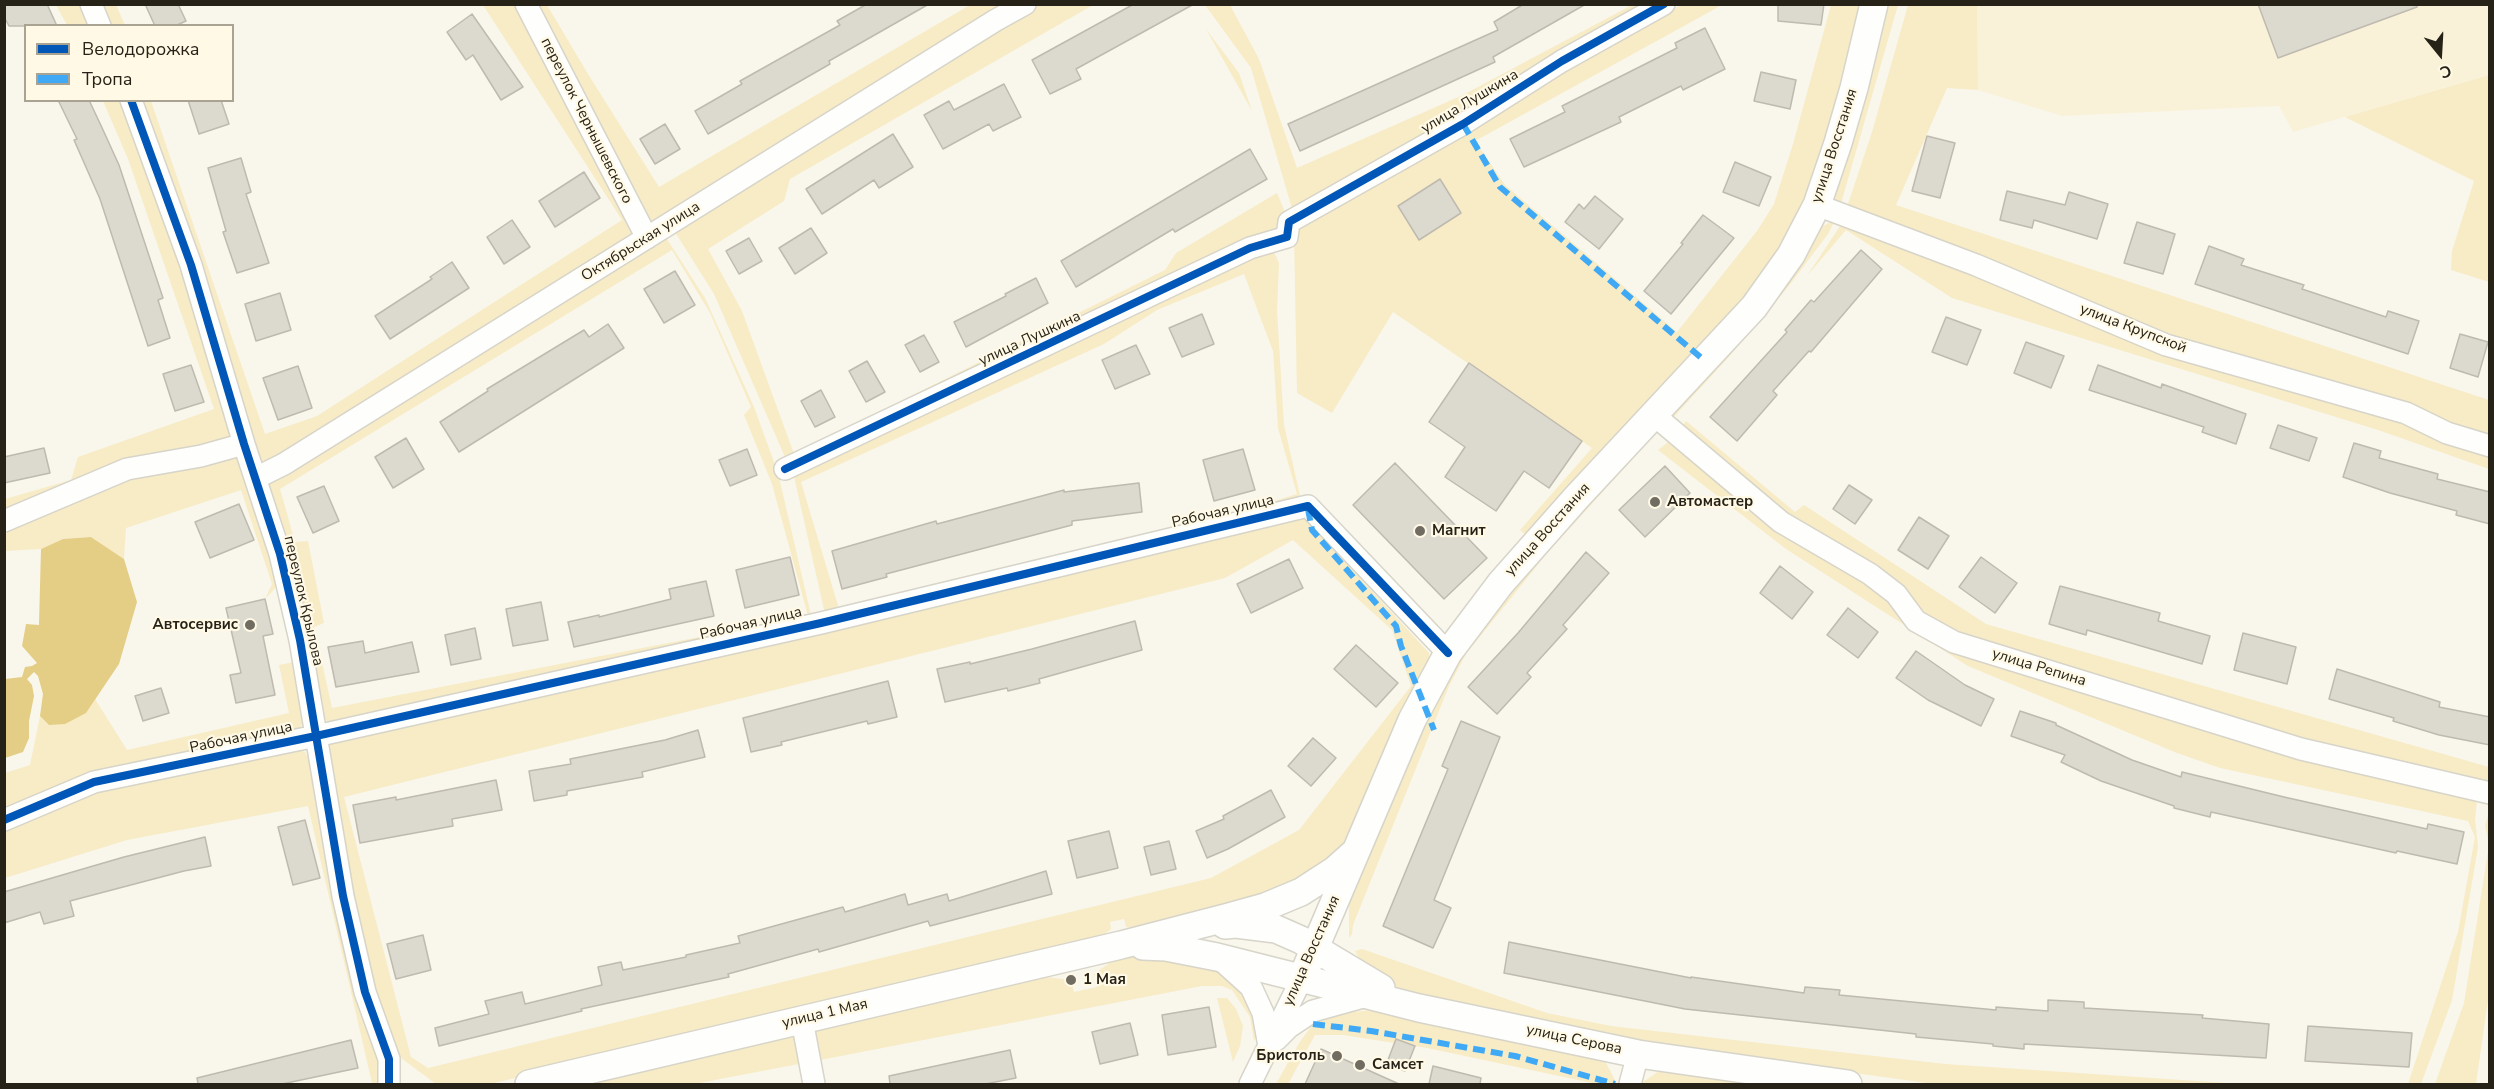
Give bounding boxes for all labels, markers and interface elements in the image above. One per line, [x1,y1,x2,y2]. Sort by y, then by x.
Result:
legend [24,24,234,102]
north arrow [2410,24,2470,84]
street label: переулок Чернышевского [536,35,636,207]
text: Велодорожка [82,37,199,61]
text: С [2437,59,2454,83]
street label: улица Лушкина [1418,66,1522,138]
text: Тропа [82,67,133,91]
street label: улица Восстания [1808,87,1862,205]
street label: Октябрьская улица [578,198,704,286]
street label: улица Крупской [2077,300,2189,358]
street label: улица Лушкина [976,308,1084,370]
street label: улица Восстания [1502,480,1594,580]
street label: Рабочая улица [1170,491,1276,533]
place label: Автомастер [1667,493,1753,511]
marker: Автомастер [1648,495,1662,509]
place label: Магнит [1432,522,1486,540]
marker: Магнит [1413,524,1427,538]
street label: переулок Крылова [279,534,327,668]
street label: Рабочая улица [698,603,804,645]
place label: Автосервис [153,616,238,634]
marker: Автосервис [243,618,257,632]
street label: улица Репина [1990,645,2088,691]
street label: Рабочая улица [188,718,294,758]
street label: улица Восстания [1280,893,1344,1009]
place label: 1 Мая [1083,971,1126,989]
marker: 1 Мая [1064,973,1078,987]
street label: улица 1 Мая [780,995,870,1033]
street label: улица Серова [1524,1021,1624,1059]
place label: Бристоль [1256,1047,1325,1065]
marker: Бристоль [1330,1049,1344,1063]
place label: Самсет [1372,1056,1423,1074]
marker: Самсет [1353,1058,1367,1072]

